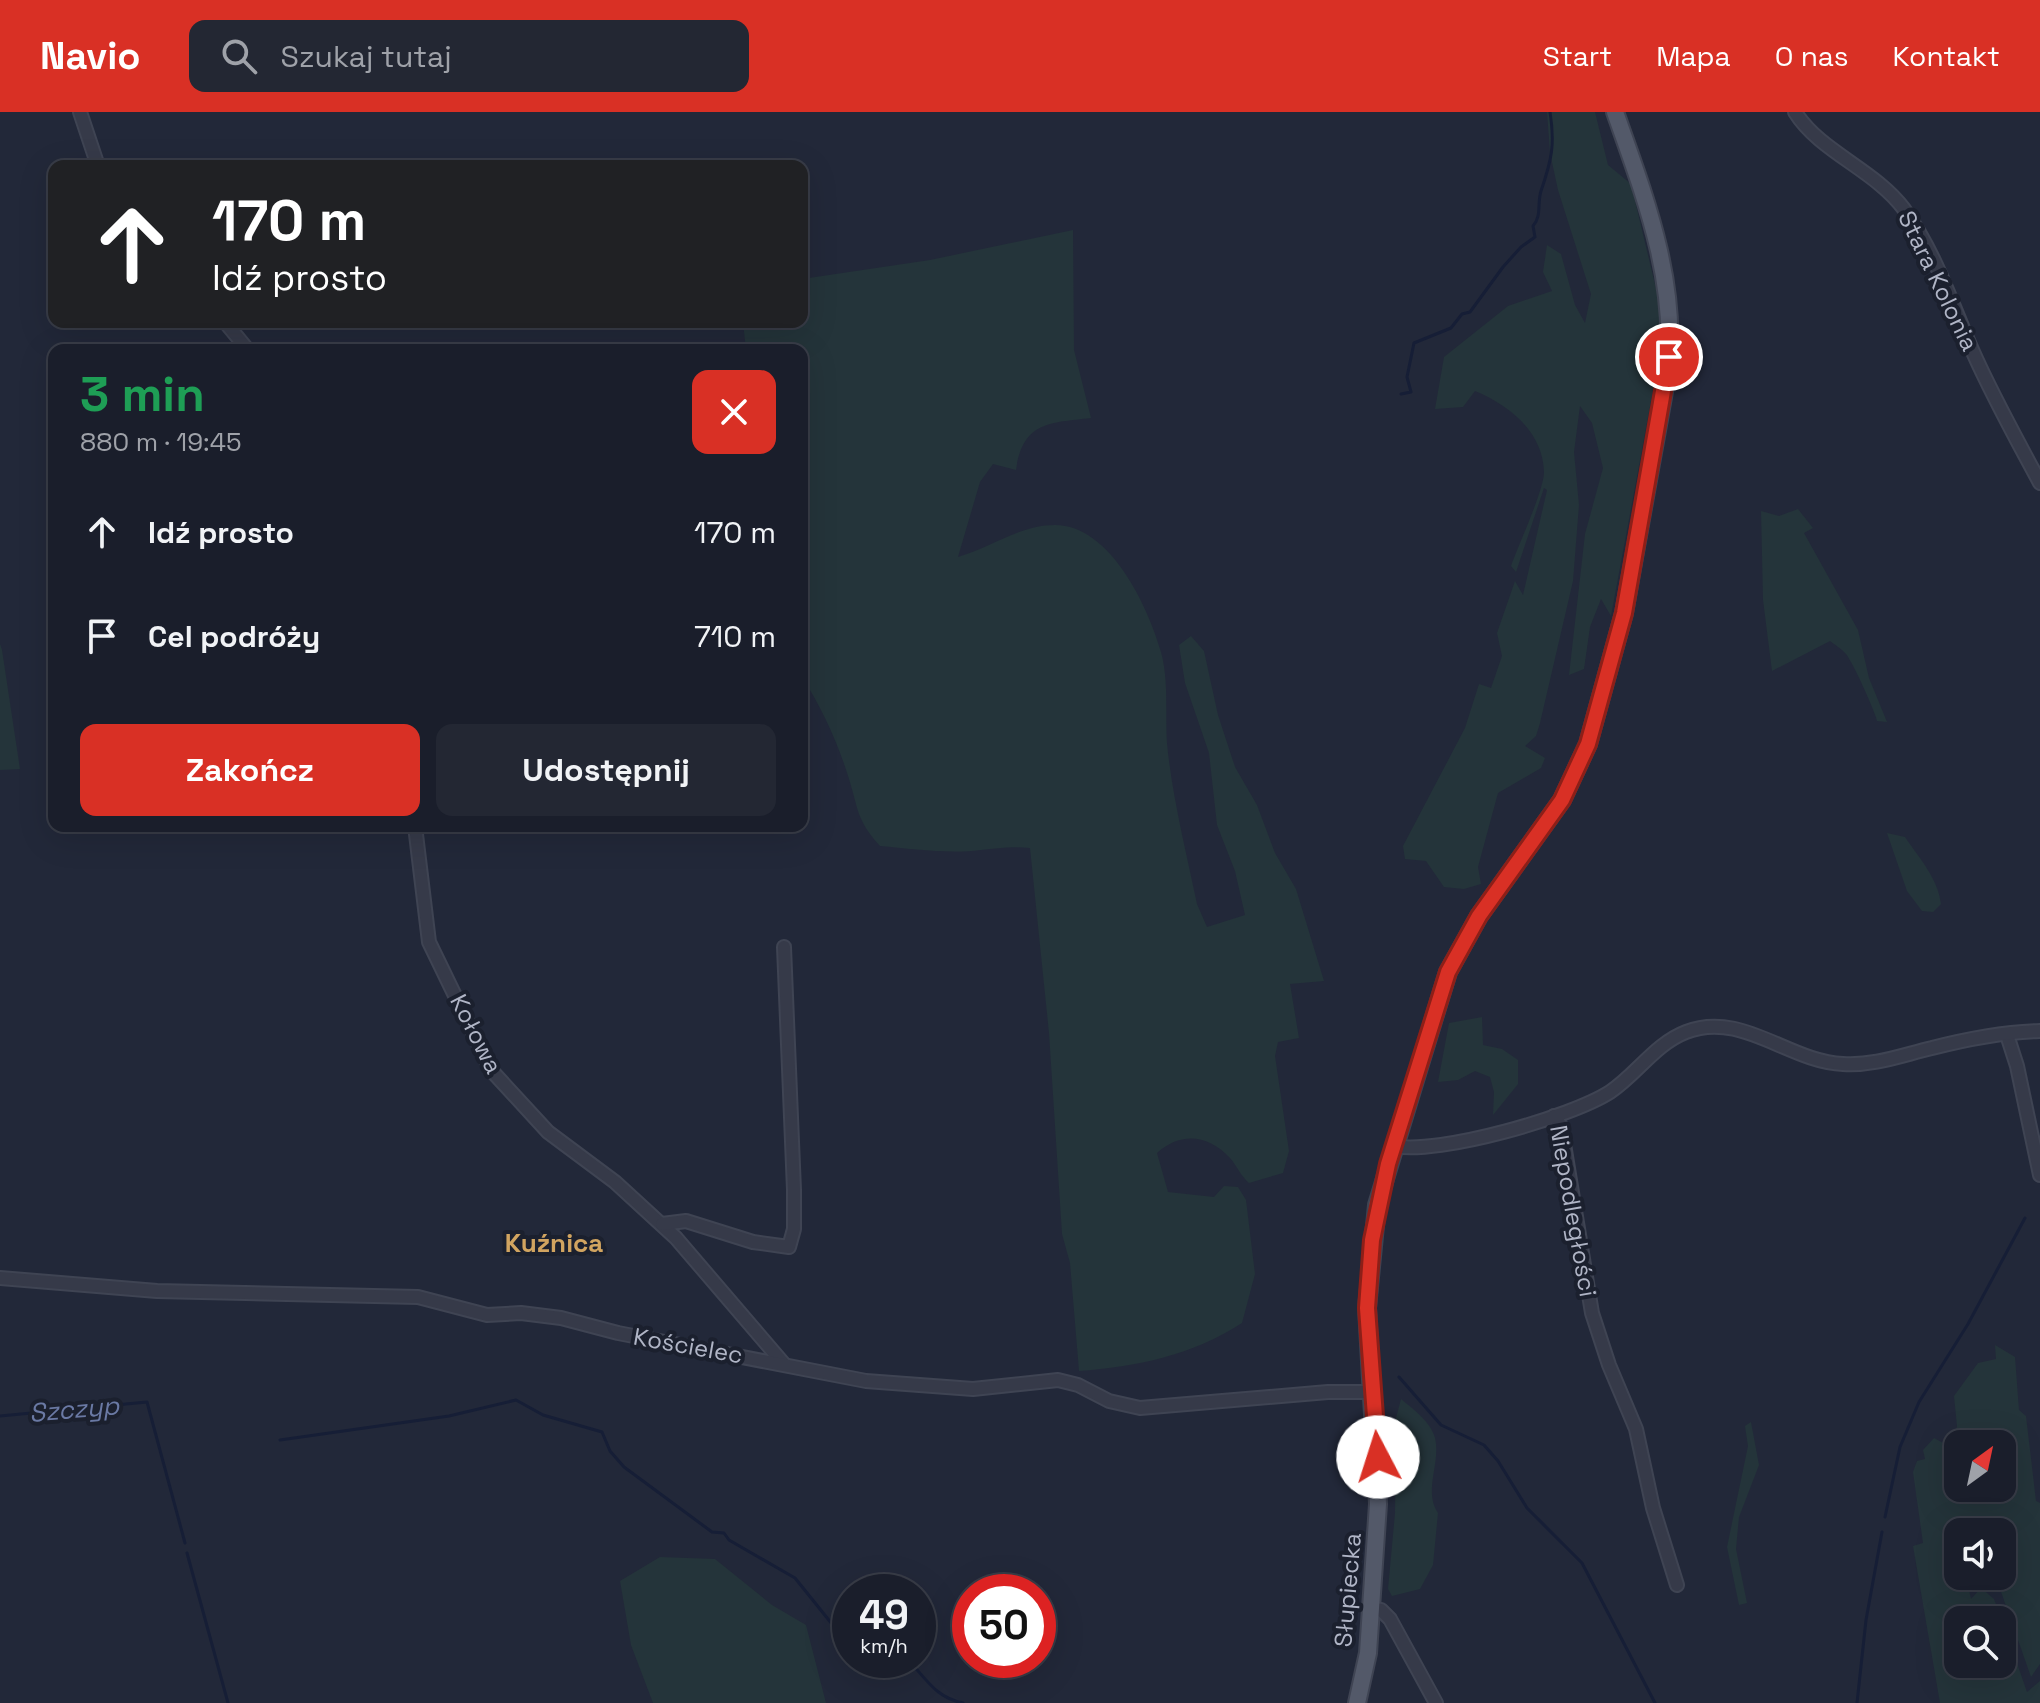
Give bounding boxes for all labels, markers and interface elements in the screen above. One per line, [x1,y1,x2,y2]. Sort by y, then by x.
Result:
search box [189,20,749,92]
text: Navio [40,32,141,80]
icon: search [217,34,261,78]
text: Szukaj tutaj [281,37,452,76]
text: Start [1543,38,1612,74]
text: Mapa [1656,38,1731,74]
text: O nas [1775,38,1849,74]
text: Kontakt [1893,38,2000,74]
text: 170 m [212,185,366,256]
icon: ahead [80,192,184,296]
street label: Stara Kolonia [1891,206,1986,356]
text: Idź prosto [212,255,387,301]
pin [1635,323,1703,391]
icon: arrive [1647,335,1691,379]
text: 3 min [80,364,205,425]
button: close [692,370,776,454]
text: 880 m · 19:45 [80,425,242,459]
icon: ahead [80,510,124,554]
text: Idź prosto [148,513,294,552]
text: 170 m [694,513,776,552]
icon: arrive [80,614,124,658]
text: Cel podróży [148,617,320,656]
text: 710 m [694,617,776,656]
button: Zakończ [80,724,420,816]
button: Udostępnij [436,724,776,816]
street label: Kołowa [443,989,510,1079]
street label: Niepodległości [1543,1123,1604,1299]
district label: Kuźnica [505,1226,603,1260]
street label: Kościelec [631,1321,745,1370]
water label: Szczyp [28,1388,122,1430]
position arrow [1336,1415,1420,1499]
north arrow [1944,1430,2016,1502]
map controls [1944,1430,2016,1678]
button: sound [1944,1518,2016,1590]
street label: Słupiecka [1327,1531,1368,1648]
speed limit sign: 50 [952,1574,1056,1678]
text: 49 [859,1590,909,1641]
button: search [1944,1606,2016,1678]
text: km/h [860,1633,908,1659]

